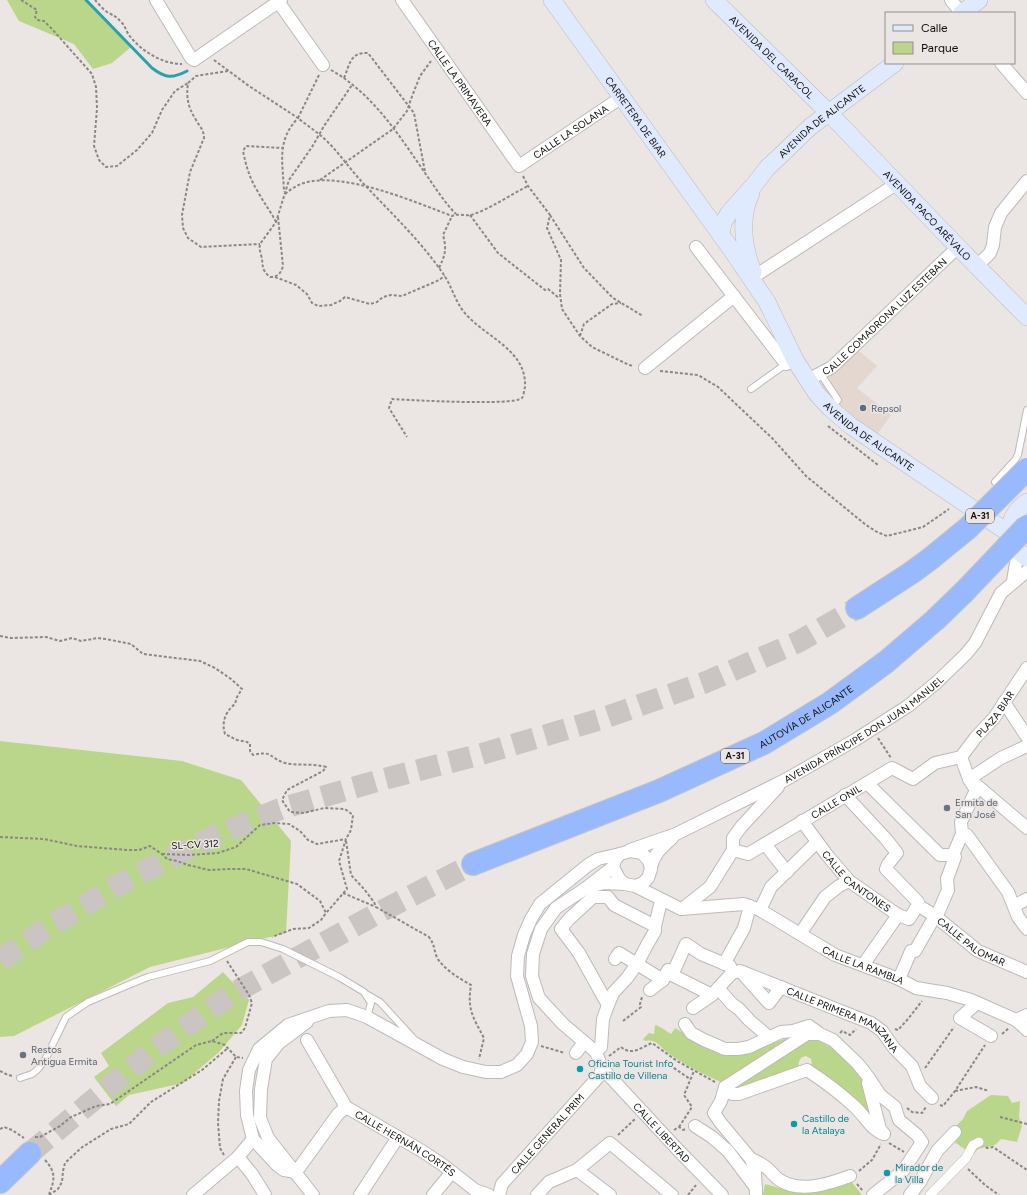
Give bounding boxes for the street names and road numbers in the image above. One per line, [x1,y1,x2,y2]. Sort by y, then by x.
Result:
street label: AVENIDA DEL CARACOL [726,13,817,102]
street label: CALLE LA PRIMAVERA [425,37,495,129]
street label: CARRETERA DE BIAR [602,74,669,160]
street label: AVENIDA DE ALICANTE [776,82,868,161]
street label: CALLE LA SOLANA [531,102,611,162]
street label: AVENIDA PACO ARÉVALO [880,167,974,264]
street label: CALLE COMADRONA LUZ ESTEBAN [820,255,950,378]
street label: AVENIDA DE ALICANTE [821,399,917,474]
road number: A-31 [966,509,994,523]
street label: AVENIDA PRÍNCIPE DON JUAN MANUEL [782,673,947,786]
street label: AUTOVÍA DE ALICANTE [757,682,856,751]
street label: PLAZA BIAR [973,688,1017,740]
road number: A-31 [721,749,749,763]
street label: CALLE ONIL [809,781,864,822]
street label: SL-CV 312 [171,837,219,852]
street label: CALLE CANTONES [819,848,893,915]
street label: CALLE PALOMAR [934,914,1007,969]
street label: CALLE LA RAMBLA [820,943,906,988]
street label: CALLE PRIMERA MANZANA [785,984,901,1056]
street label: CALLE GENERAL PRIM [508,1091,587,1177]
street label: CALLE LIBERTAD [630,1100,693,1166]
street label: CALLE HERNÁN CORTÉS [352,1108,458,1179]

